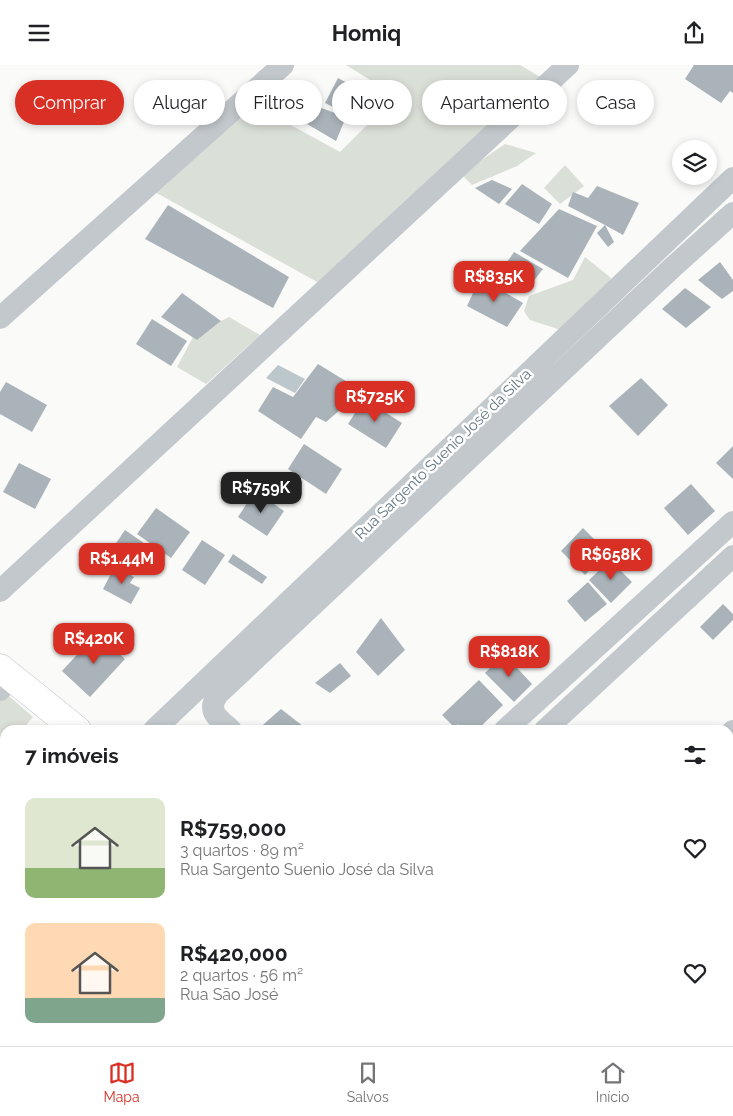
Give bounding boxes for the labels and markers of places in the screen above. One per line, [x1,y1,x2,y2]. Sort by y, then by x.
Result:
pin: R$835K [453,261,535,303]
pin: R$725K [334,381,416,423]
pin: R$759K [220,471,302,514]
pin: R$658K [570,539,652,581]
pin: R$1.44M [76,543,168,585]
pin: R$420K [53,623,135,665]
pin: R$818K [468,635,550,678]

